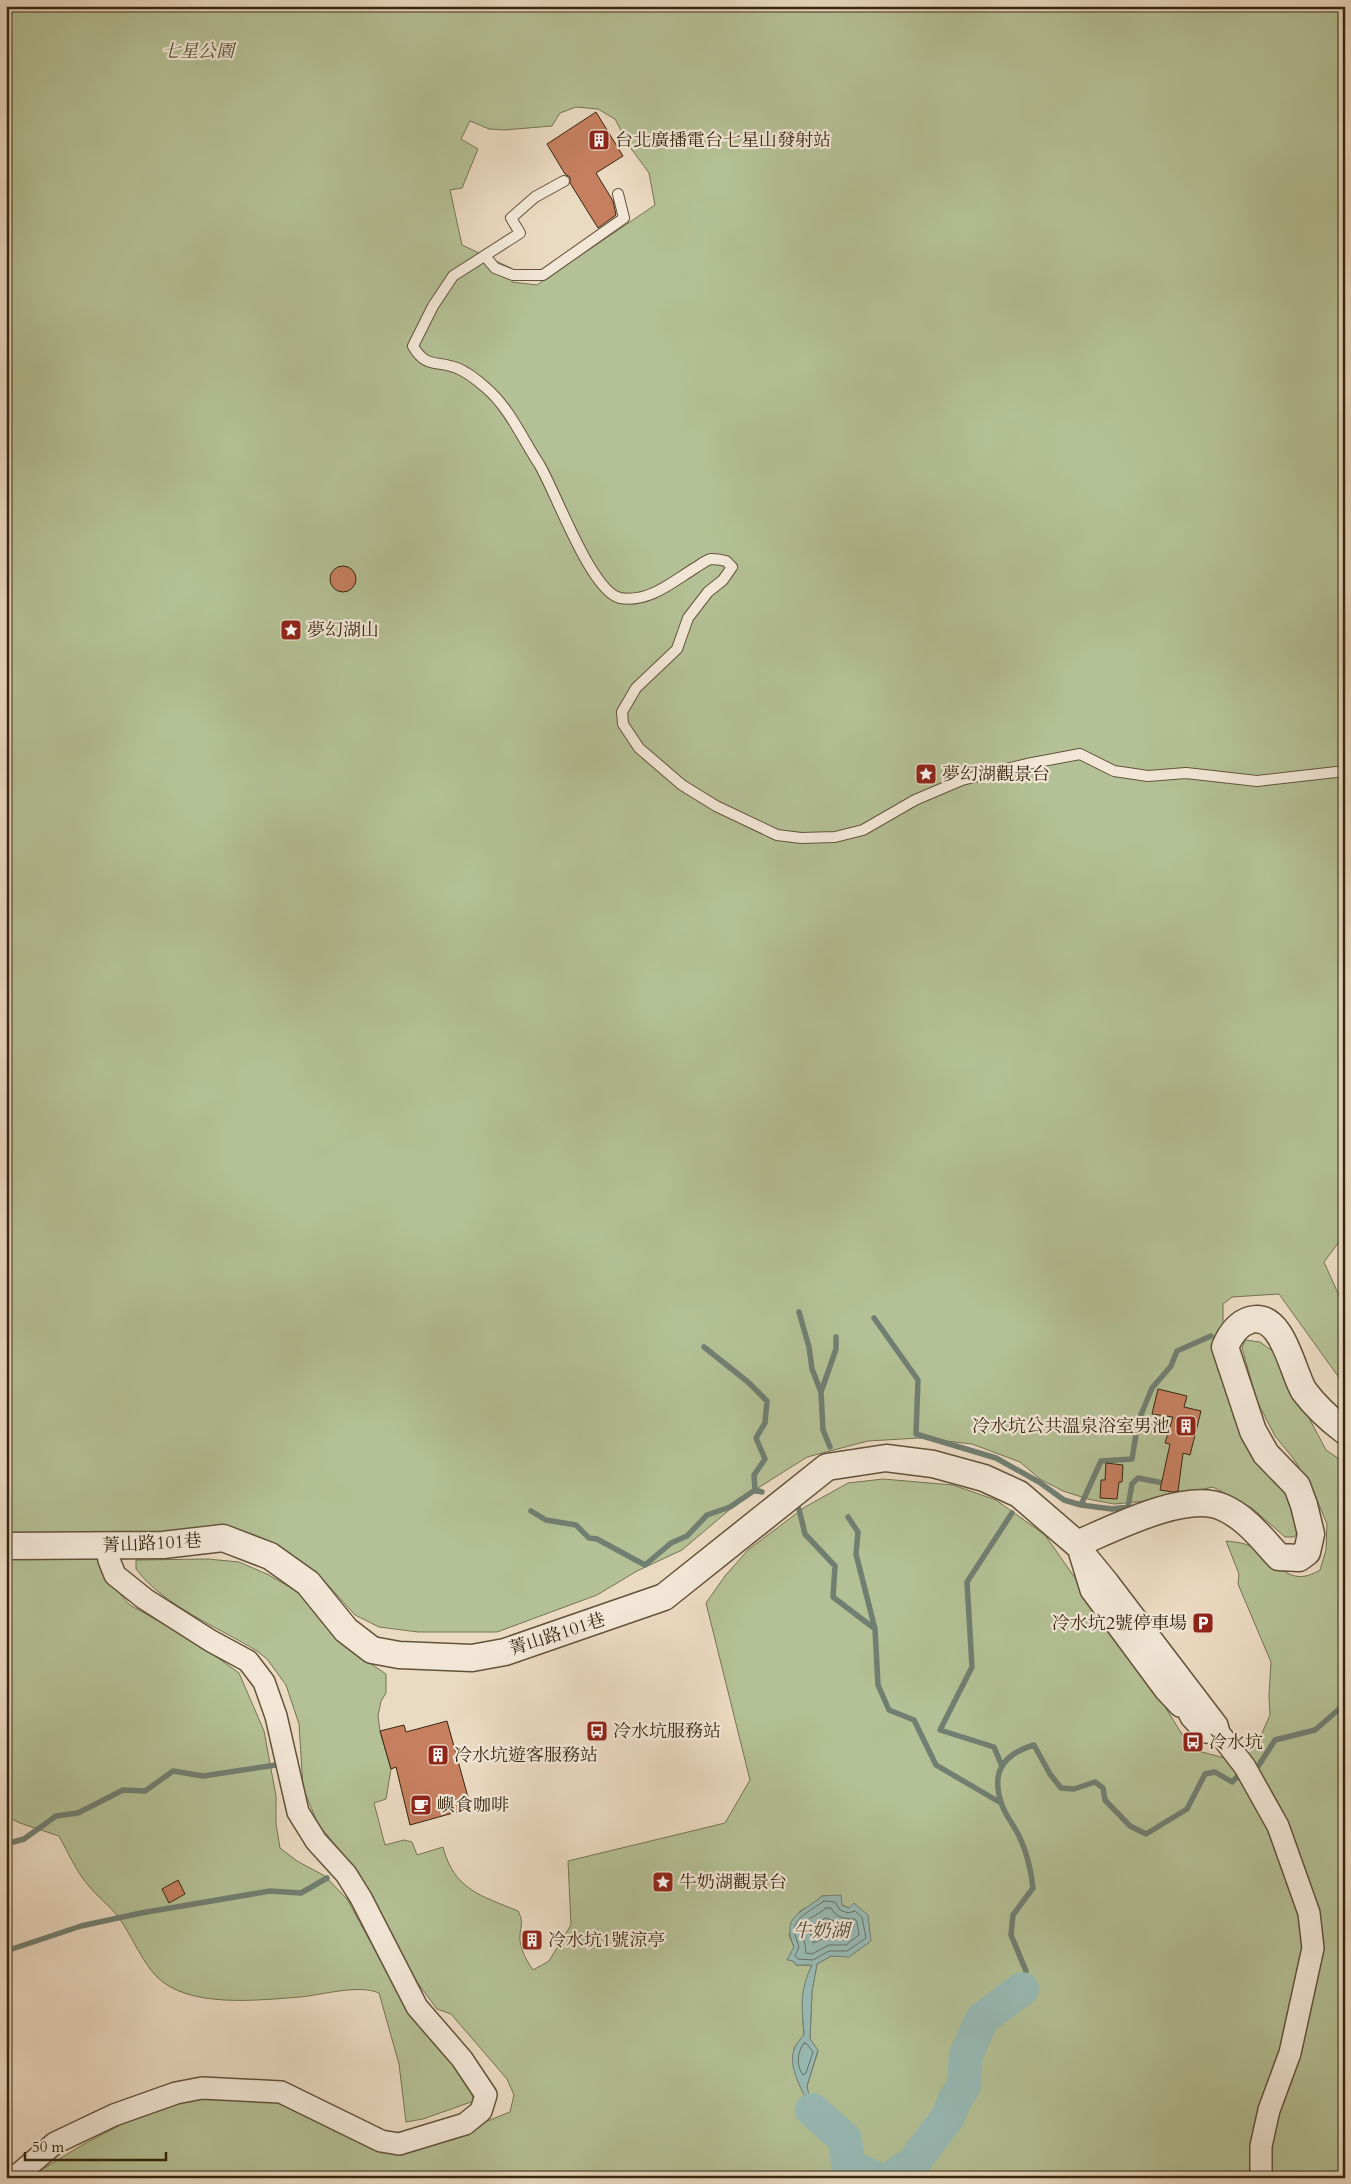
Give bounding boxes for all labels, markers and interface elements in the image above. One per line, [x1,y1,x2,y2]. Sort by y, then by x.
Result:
park label: 七星公園 [162,39,237,64]
building icon: 台北廣播電台七星山發射站 [587,128,611,152]
place label: 台北廣播電台七星山發射站 [615,128,831,153]
place icon: 夢幻湖山 [279,618,303,642]
place label: 夢幻湖山 [307,618,379,643]
place icon: 夢幻湖觀景台 [914,762,938,786]
place label: 夢幻湖觀景台 [942,762,1050,787]
place label: 冷水坑公共溫泉浴室男池 [972,1414,1170,1439]
building icon: 冷水坑公共溫泉浴室男池 [1174,1414,1198,1438]
street label: 菁山路101巷 [102,1528,202,1559]
street label: 菁山路101巷 [506,1607,608,1662]
place label: 冷水坑2號停車場 [1052,1611,1187,1636]
parking icon: 冷水坑2號停車場 [1191,1611,1215,1635]
bus stop icon: 冷水坑服務站 [585,1719,609,1743]
place label: 冷水坑服務站 [613,1719,721,1744]
bus stop icon: 冷水坑 [1181,1730,1205,1754]
place label: 冷水坑 [1209,1730,1263,1755]
building icon: 冷水坑遊客服務站 [426,1743,450,1767]
place label: 冷水坑遊客服務站 [454,1743,598,1768]
cafe icon: 嶼食咖啡 [409,1793,433,1817]
place label: 嶼食咖啡 [437,1793,509,1818]
place icon: 牛奶湖觀景台 [651,1870,675,1894]
place label: 牛奶湖觀景台 [679,1870,787,1895]
water label: 牛奶湖 [792,1918,852,1944]
building icon: 冷水坑1號涼亭 [520,1928,544,1952]
place label: 冷水坑1號涼亭 [548,1928,665,1953]
scale bar [25,2129,166,2161]
text: 50 m [32,2137,64,2157]

